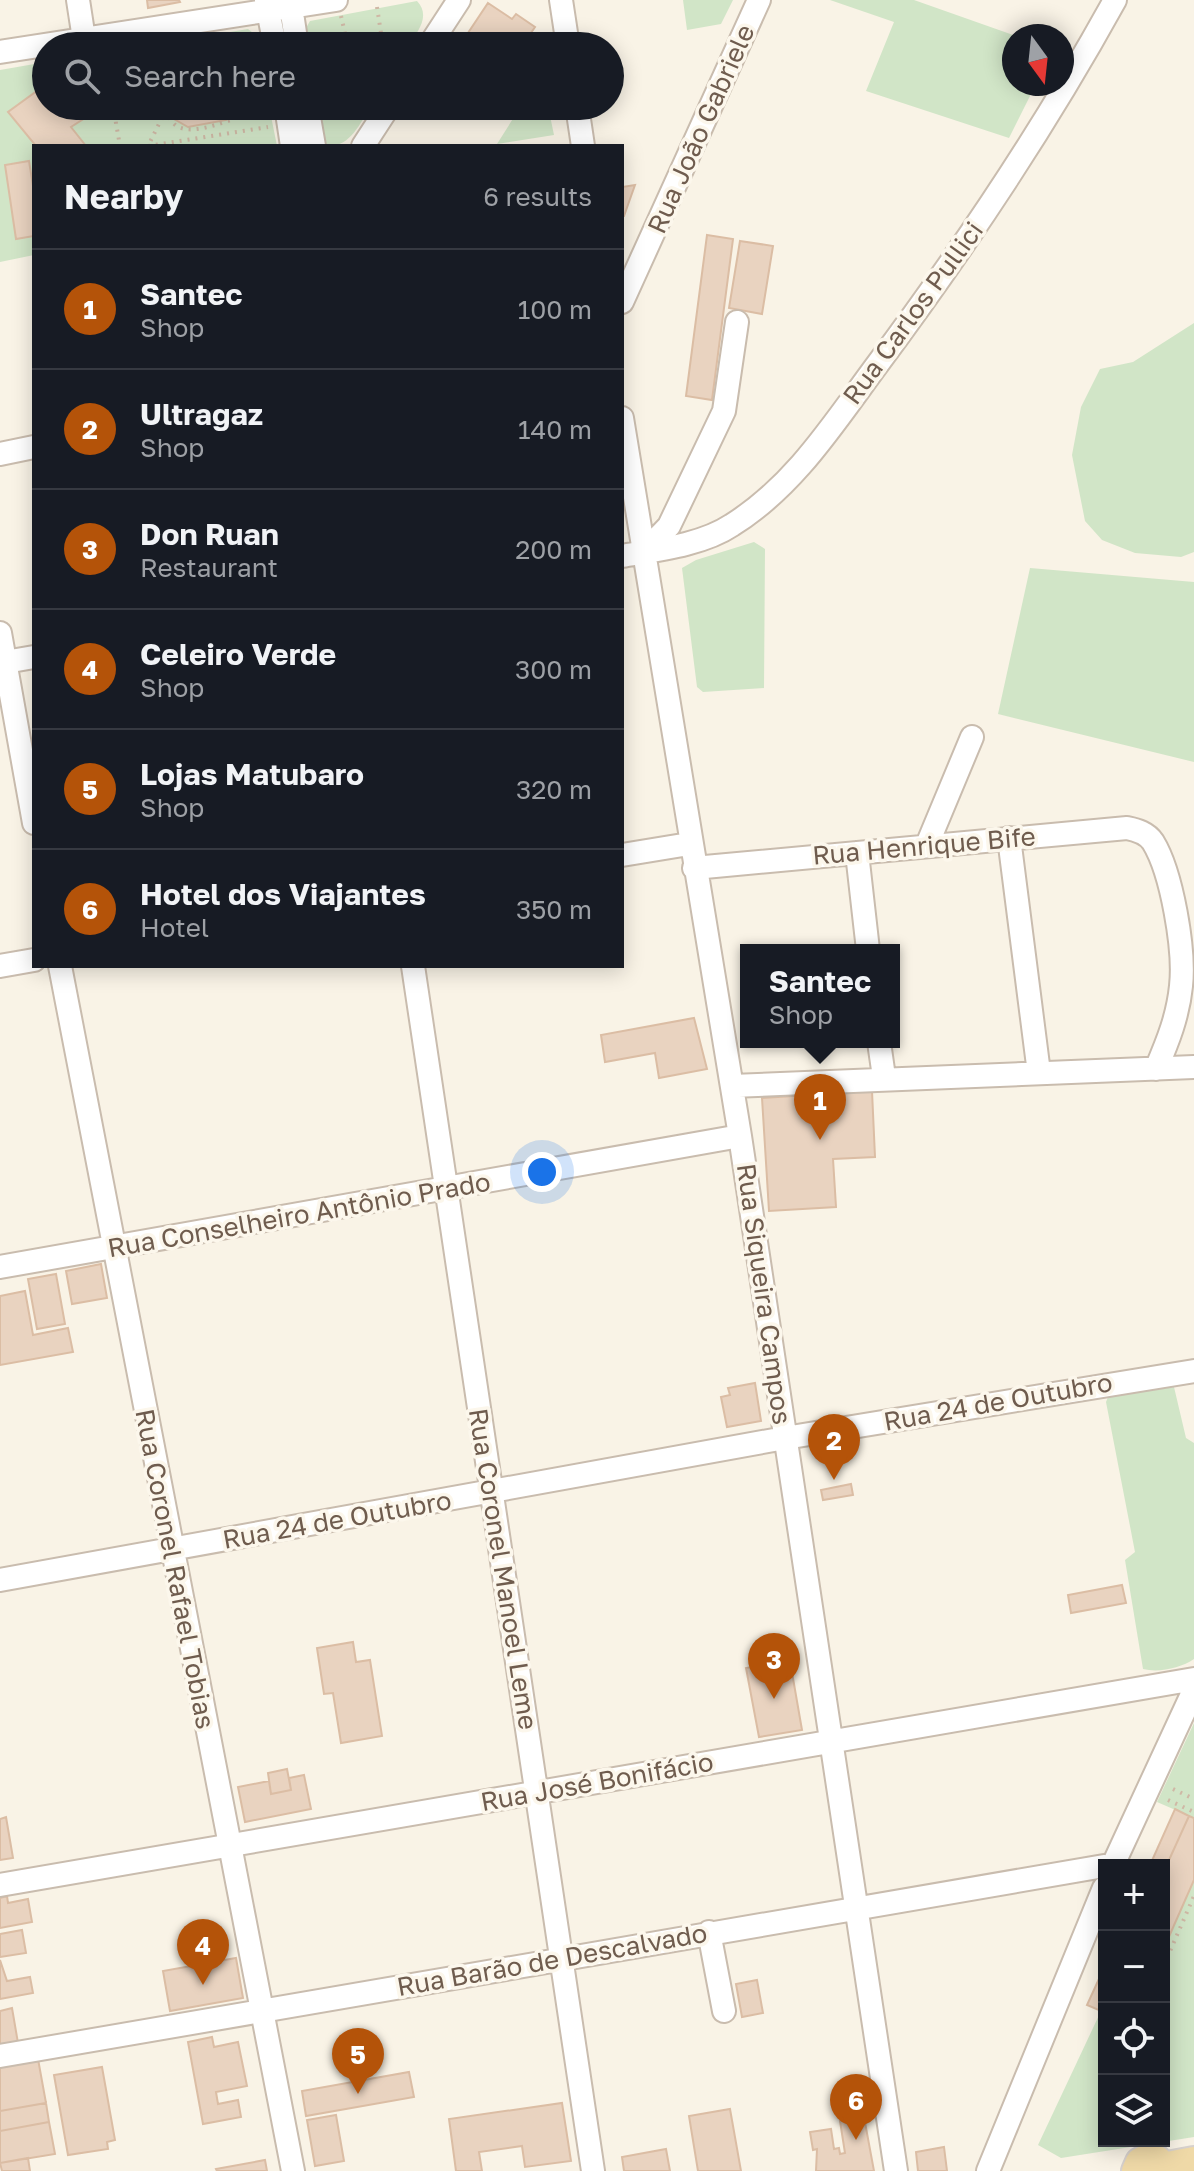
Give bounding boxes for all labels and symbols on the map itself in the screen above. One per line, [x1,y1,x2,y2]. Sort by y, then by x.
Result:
street label: Rua João Gabriele [641,20,761,238]
north arrow [1002,24,1074,96]
street label: Rua Carlos Pullici [836,215,989,410]
street label: Rua Henrique Bife [811,820,1037,871]
pin: 1 [794,1074,846,1140]
your location [522,1152,562,1192]
street label: Rua Siqueira Campos [731,1161,798,1426]
street label: Rua Conselheiro Antônio Prado [105,1166,493,1263]
street label: Rua 24 de Outubro [881,1366,1115,1437]
street label: Rua Coronel Rafael Tobias [129,1406,222,1731]
street label: Rua Coronel Manoel Leme [463,1406,544,1732]
pin: 2 [808,1414,860,1480]
street label: Rua 24 de Outubro [220,1484,454,1555]
pin: 3 [748,1633,800,1699]
street label: Rua José Bonifácio [478,1746,716,1817]
street label: Rua Barão de Descalvado [394,1917,709,2002]
pin: 4 [177,1919,229,1985]
pin: 5 [332,2028,384,2094]
pin: 6 [830,2074,882,2140]

